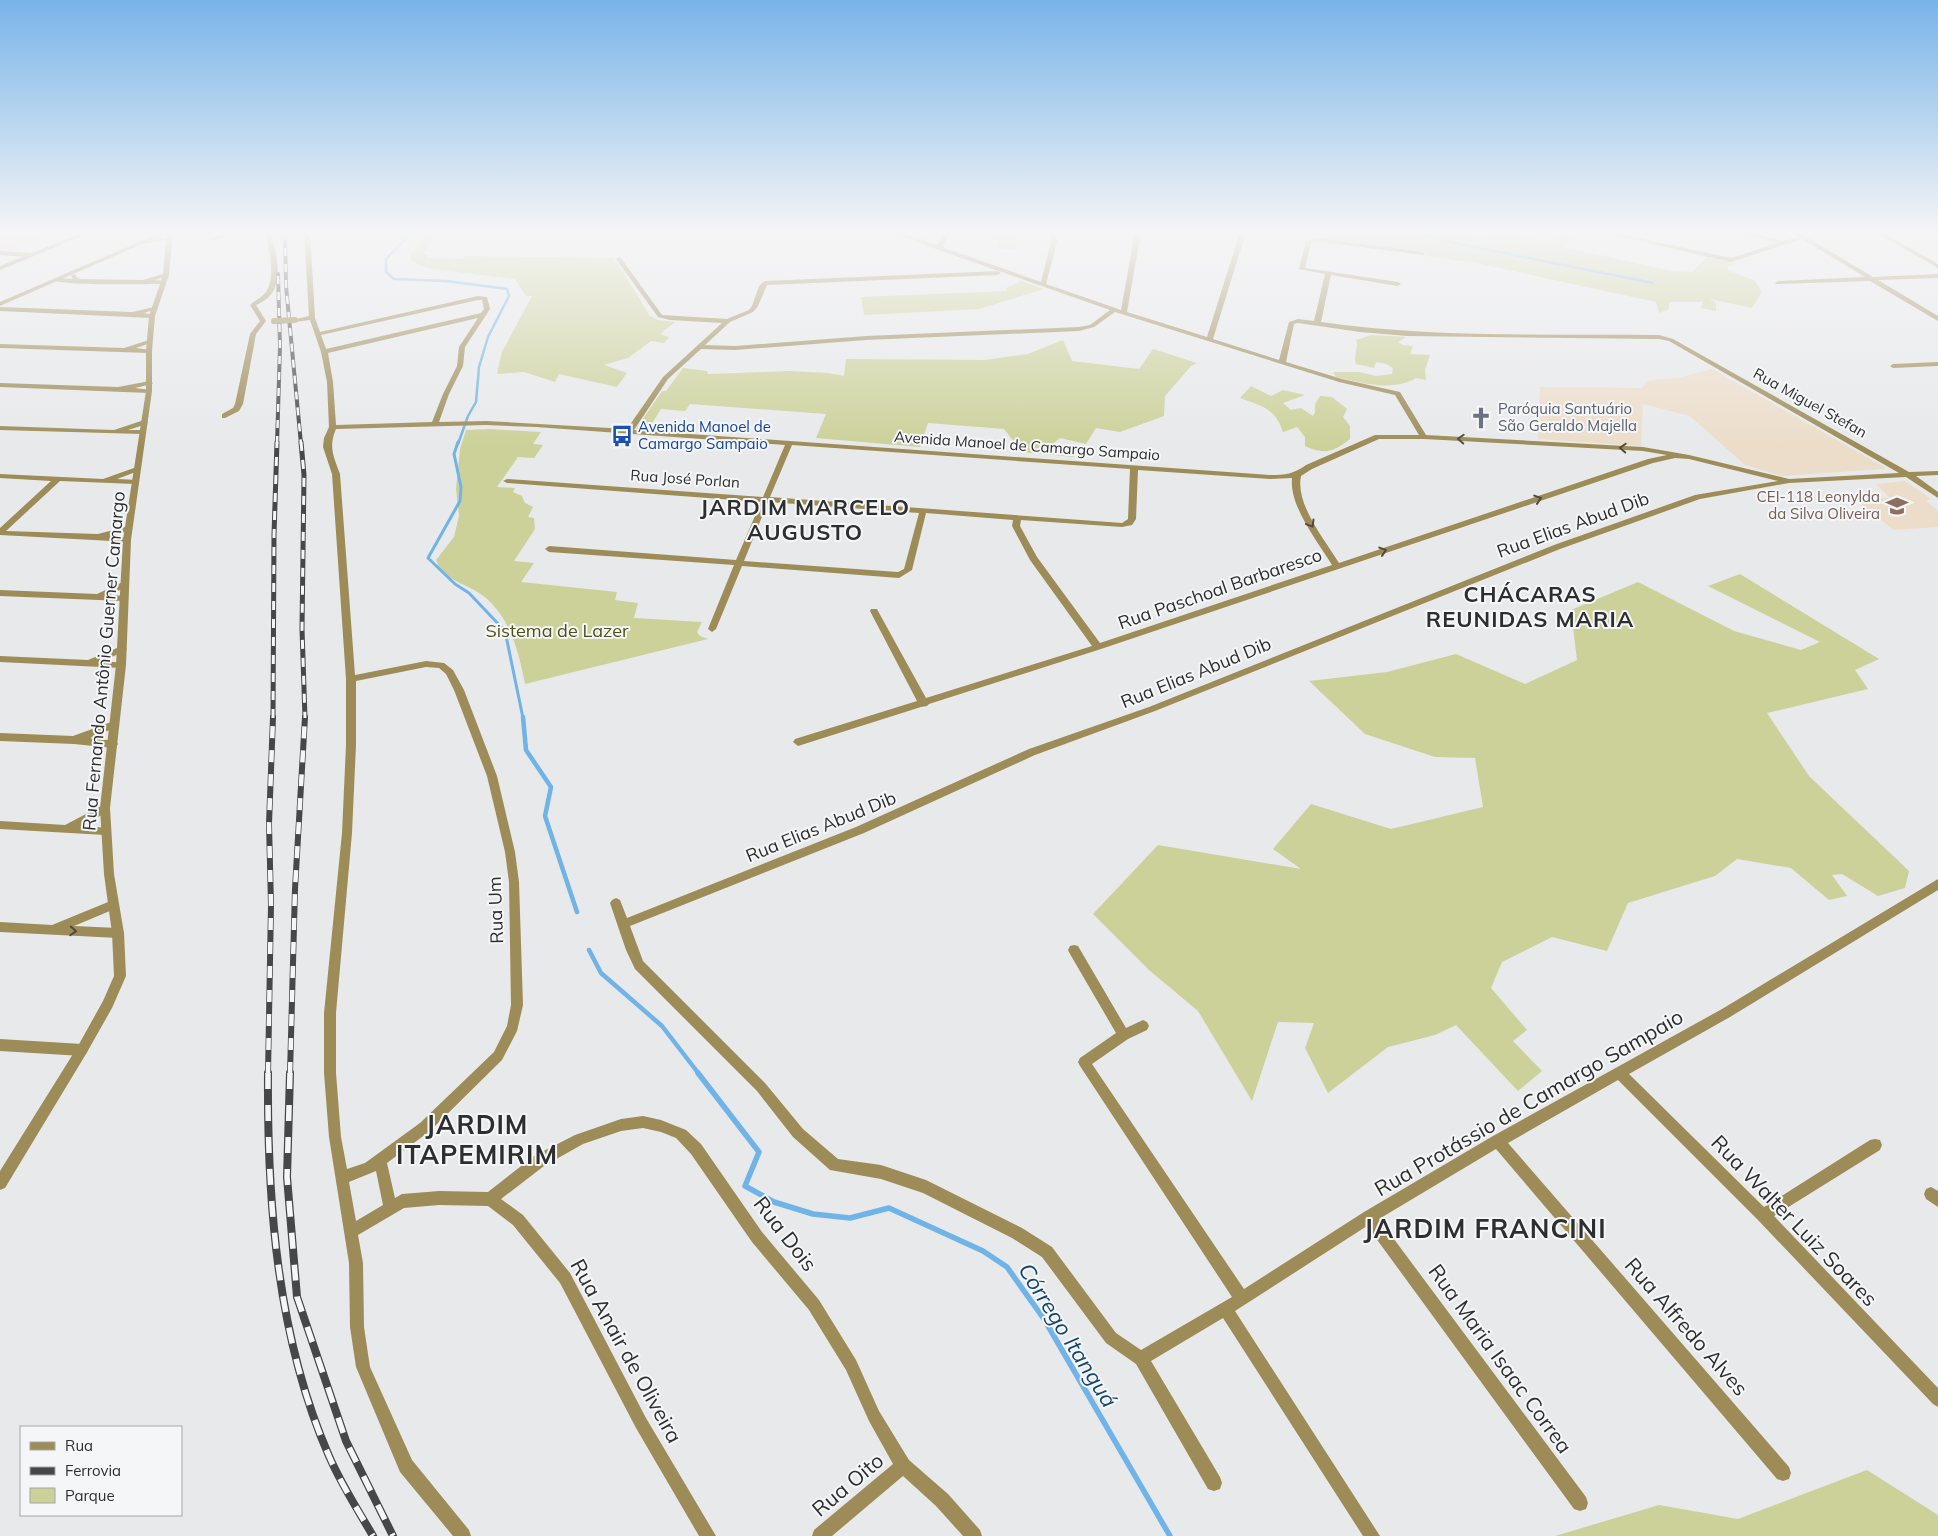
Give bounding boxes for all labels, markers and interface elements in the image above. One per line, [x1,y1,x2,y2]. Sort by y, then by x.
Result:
street label: Rua Miguel Stefan [1750,363,1870,442]
place label: Paróquia Santuário São Geraldo Majella [1498,399,1637,435]
church icon: Paróquia Santuário São Geraldo Majella [1468,405,1494,431]
place label: Avenida Manoel de Camargo Sampaio [638,417,771,453]
bus stop icon: Avenida Manoel de Camargo Sampaio [609,423,635,449]
street label: Avenida Manoel de Camargo Sampaio [893,427,1161,464]
one-way arrow [1456,434,1464,445]
one-way arrow [1619,443,1627,454]
street label: Rua José Porlan [630,465,740,492]
street label: Rua Elias Abud Dib [1494,486,1652,563]
place label: CEI-118 Leonylda da Silva Oliveira [1757,487,1880,523]
street label: Rua Fernando Antônio Guerner Camargo [77,490,130,832]
district label: JARDIM MARCELO AUGUSTO [700,493,910,546]
school or university icon: CEI-118 Leonylda da Silva Oliveira [1884,493,1910,519]
one-way arrow [1533,495,1541,505]
one-way arrow [1304,519,1314,528]
street label: Rua Paschoal Barbaresco [1115,543,1325,634]
one-way arrow [1379,546,1387,556]
district label: CHÁCARAS REUNIDAS MARIA [1426,580,1634,633]
park label: Sistema de Lazer [485,619,629,642]
street label: Rua Elias Abud Dib [1117,632,1274,713]
street label: Rua Elias Abud Dib [742,786,899,867]
street label: Rua Um [483,876,508,944]
one-way arrow [70,926,77,936]
street label: Rua Protássio de Camargo Sampaio [1370,1003,1687,1201]
district label: JARDIM ITAPEMIRIM [396,1108,558,1171]
street label: Rua Walter Luiz Soares [1706,1129,1883,1311]
street label: Rua Dois [749,1191,823,1276]
district label: JARDIM FRANCINI [1363,1212,1607,1245]
street label: Rua Alfredo Alves [1620,1252,1754,1401]
street label: Rua Anair de Oliveira [565,1254,688,1447]
water label: Córrego Itanguá [1012,1258,1124,1412]
street label: Rua Maria Isaac Correa [1423,1259,1578,1458]
legend [20,1426,182,1516]
text: Rua [65,1436,93,1455]
street label: Rua Oito [806,1447,888,1522]
text: Ferrovia [65,1461,121,1480]
text: Parque [65,1486,115,1505]

